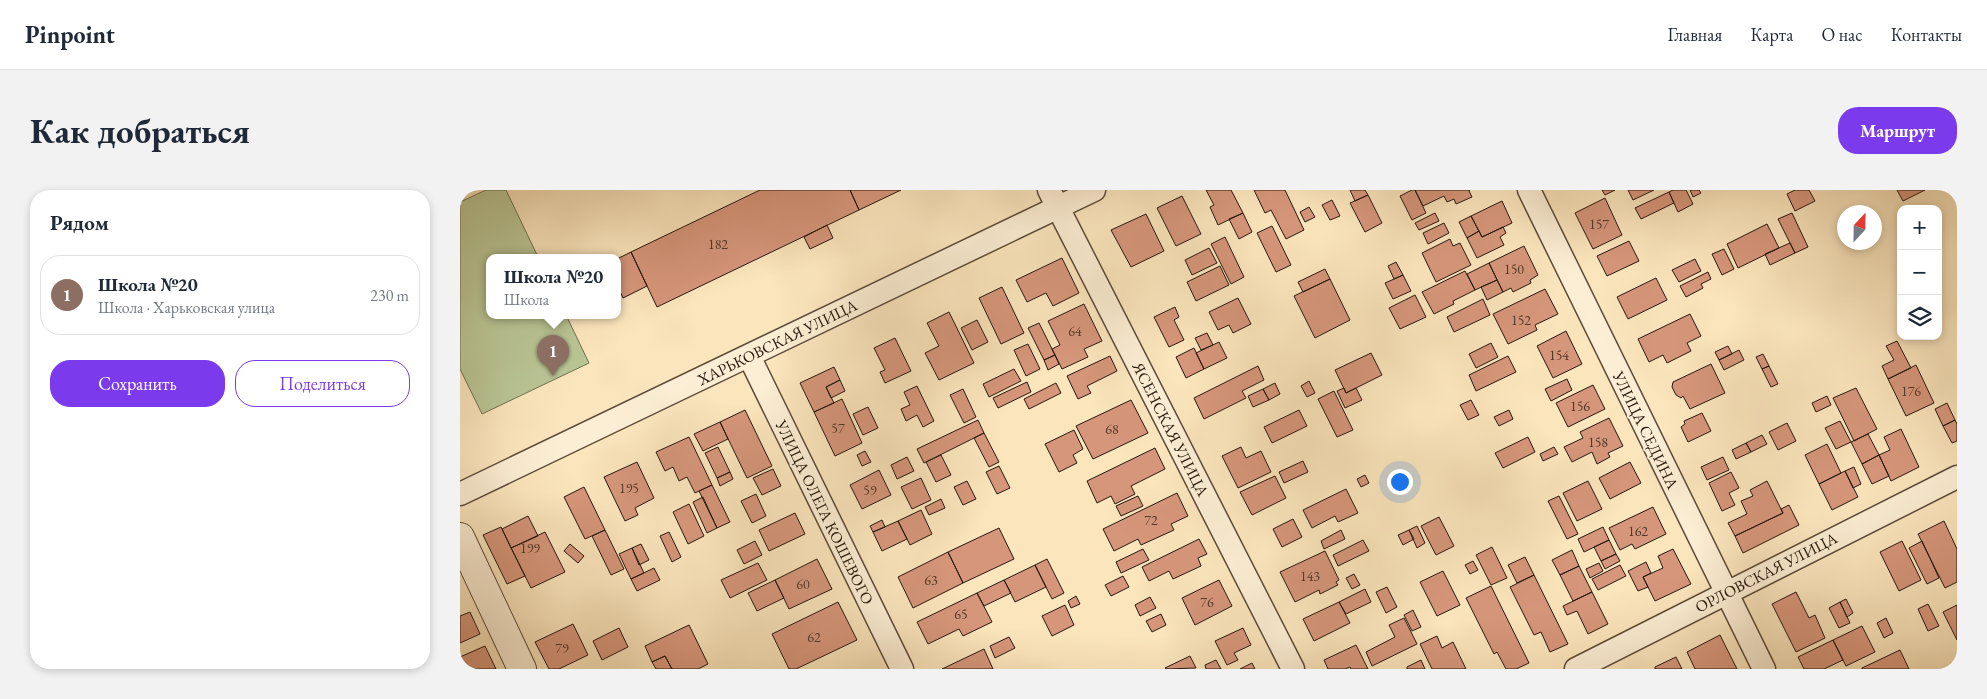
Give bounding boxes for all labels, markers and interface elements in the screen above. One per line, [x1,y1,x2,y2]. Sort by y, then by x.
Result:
text: Pinpoint [25,19,115,50]
text: Главная [1668,23,1722,46]
text: Карта [1750,23,1793,46]
text: О нас [1821,23,1863,46]
text: Контакты [1891,23,1962,46]
button: Маршрут [1838,107,1957,154]
text: Как добраться [30,108,250,153]
north arrow [1837,205,1882,250]
map controls [1897,205,1942,340]
button: + [1897,205,1942,250]
text: Рядом [50,209,109,236]
house number: 157 [1589,215,1609,233]
house number: 182 [708,235,728,253]
button: − [1897,250,1942,295]
popup [486,254,621,319]
house number: 150 [1504,260,1524,278]
text: Школа №20 [504,264,603,289]
text: Школа №20 [98,272,198,297]
text: 1 [63,285,71,306]
text: 230 m [370,285,409,306]
text: Школа [504,289,549,310]
street label: ХАРЬКОВСКАЯ УЛИЦА [693,294,861,391]
button: layers [1897,295,1942,340]
text: Школа · Харьковская улица [98,297,275,318]
house number: 152 [1511,311,1531,329]
house number: 64 [1068,322,1082,340]
pin: 1 [537,335,569,376]
house number: 154 [1549,346,1569,364]
street label: ЯСЕНСКАЯ УЛИЦА [1127,358,1214,501]
button: Сохранить [50,360,225,407]
button: Поделиться [235,360,410,407]
street label: УЛИЦА СЕДИНА [1607,367,1684,493]
house number: 176 [1901,382,1921,400]
house number: 156 [1570,397,1590,415]
street label: УЛИЦА ОЛЕГА КОШЕВОГО [770,416,878,608]
house number: 57 [831,419,845,437]
house number: 68 [1105,420,1119,438]
house number: 158 [1588,433,1608,451]
your location [1387,469,1413,495]
house number: 195 [619,479,639,497]
house number: 59 [863,481,877,499]
house number: 72 [1144,511,1158,529]
house number: 162 [1628,522,1648,540]
street label: ОРЛОВСКАЯ УЛИЦА [1692,527,1842,617]
house number: 199 [520,539,540,557]
house number: 143 [1300,567,1320,585]
house number: 63 [924,571,938,589]
house number: 60 [796,575,810,593]
house number: 76 [1200,593,1214,611]
house number: 65 [954,605,968,623]
house number: 62 [807,628,821,646]
house number: 79 [555,639,569,657]

